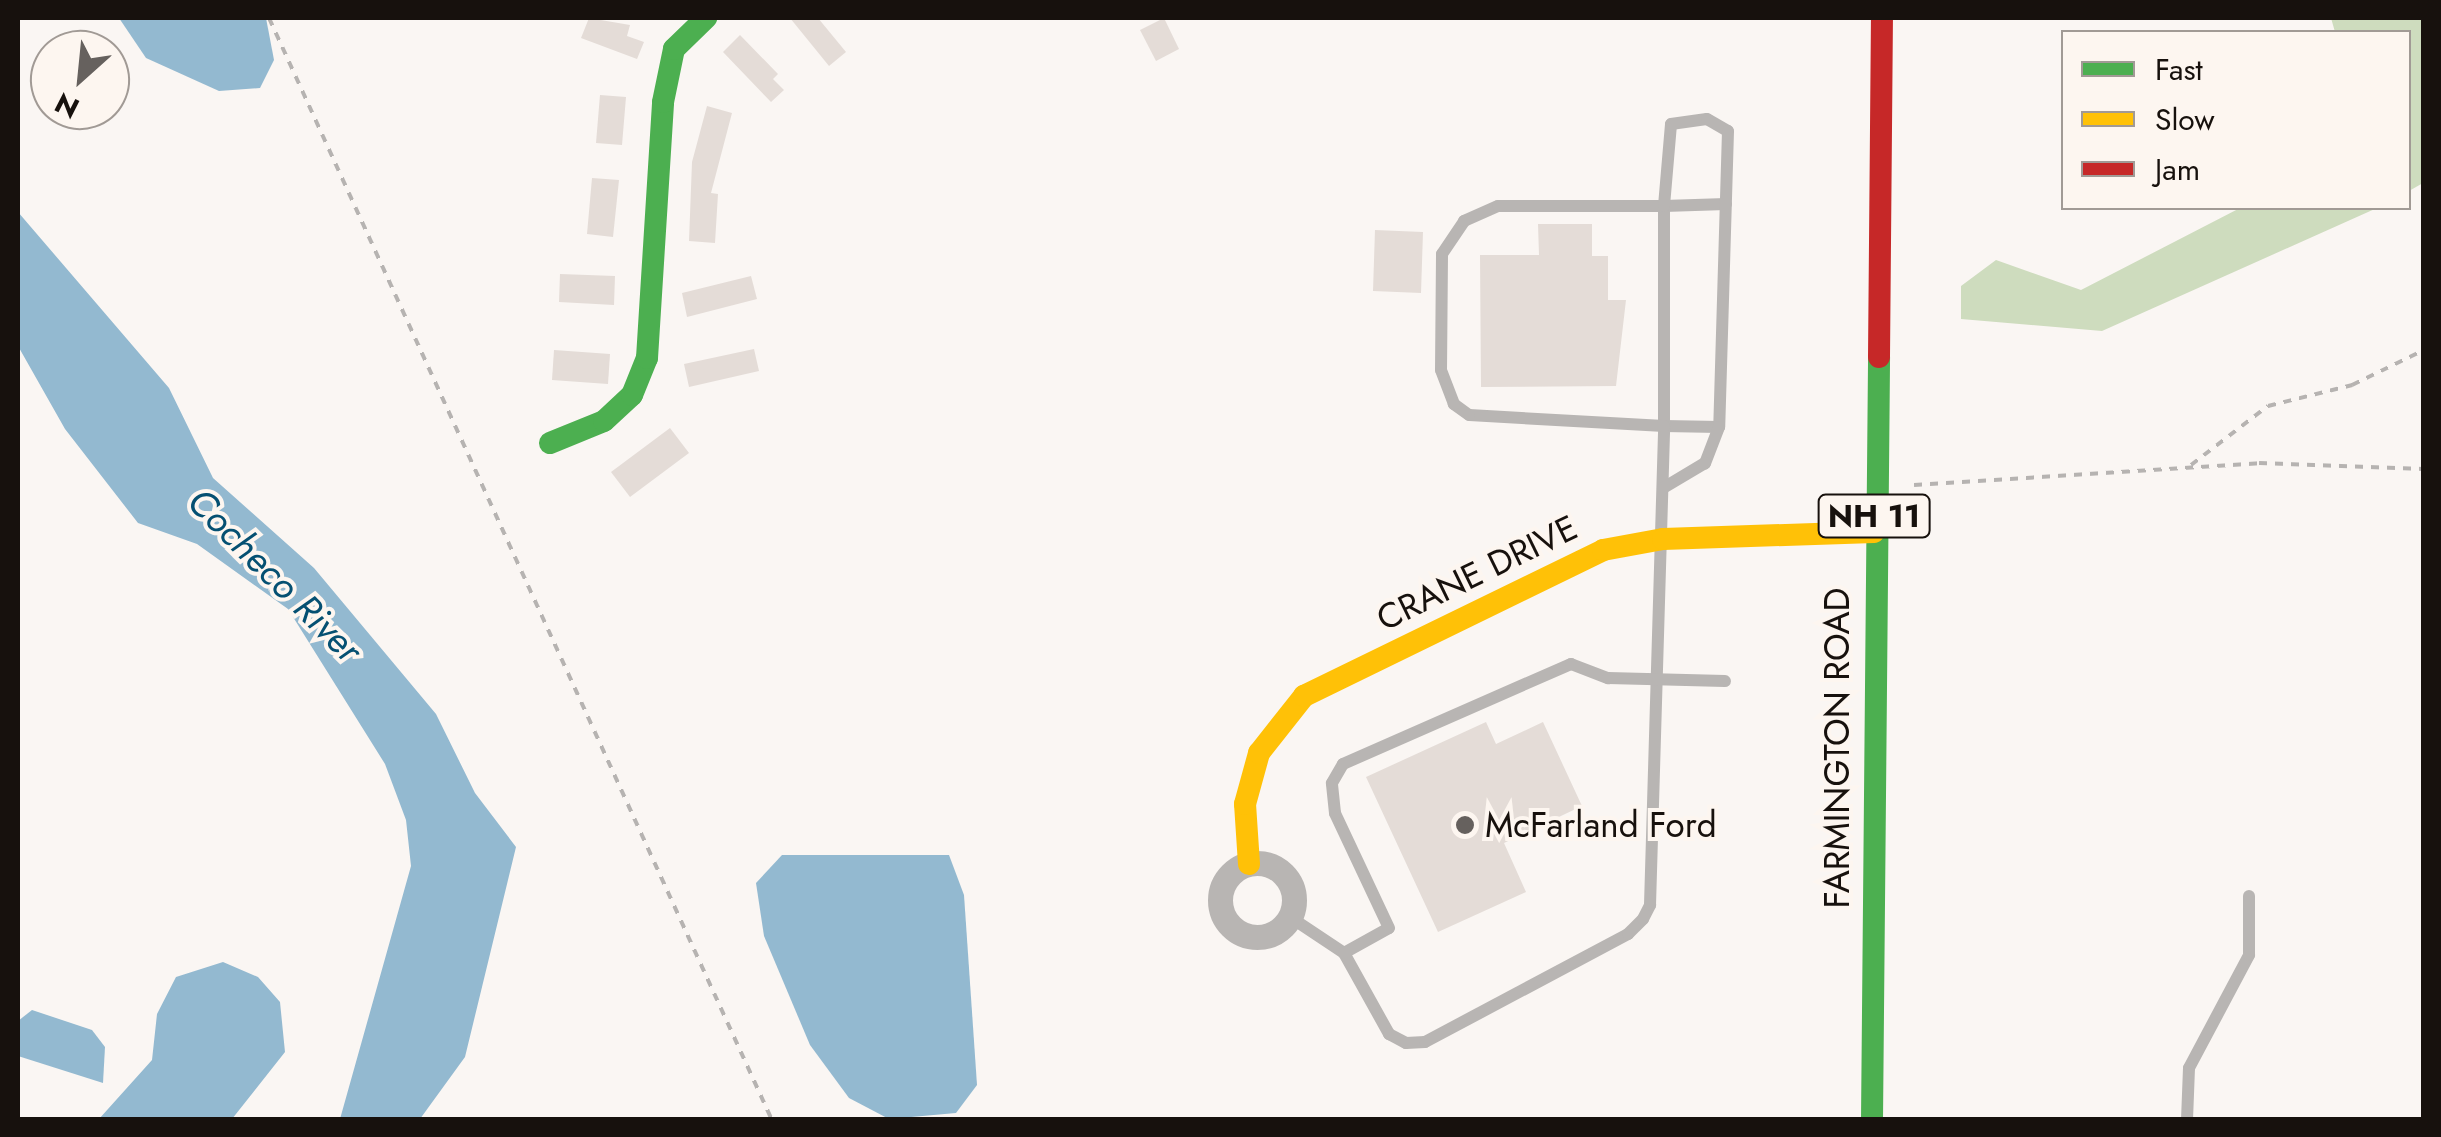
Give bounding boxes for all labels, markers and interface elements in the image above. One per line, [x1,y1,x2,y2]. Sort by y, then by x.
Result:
north arrow [30,30,130,130]
legend [2061,30,2411,210]
text: Fast [2155,48,2203,91]
text: N [48,82,86,129]
text: Slow [2155,98,2215,141]
text: Jam [2155,148,2200,191]
water label: Cocheco River [178,478,372,672]
road number: NH 11 [1816,489,1932,543]
street label: CRANE DRIVE [1370,506,1584,640]
street label: FARMINGTON ROAD [1816,588,1858,908]
place label: McFarland Ford [1485,804,1717,846]
marker: McFarland Ford [1454,814,1476,836]

